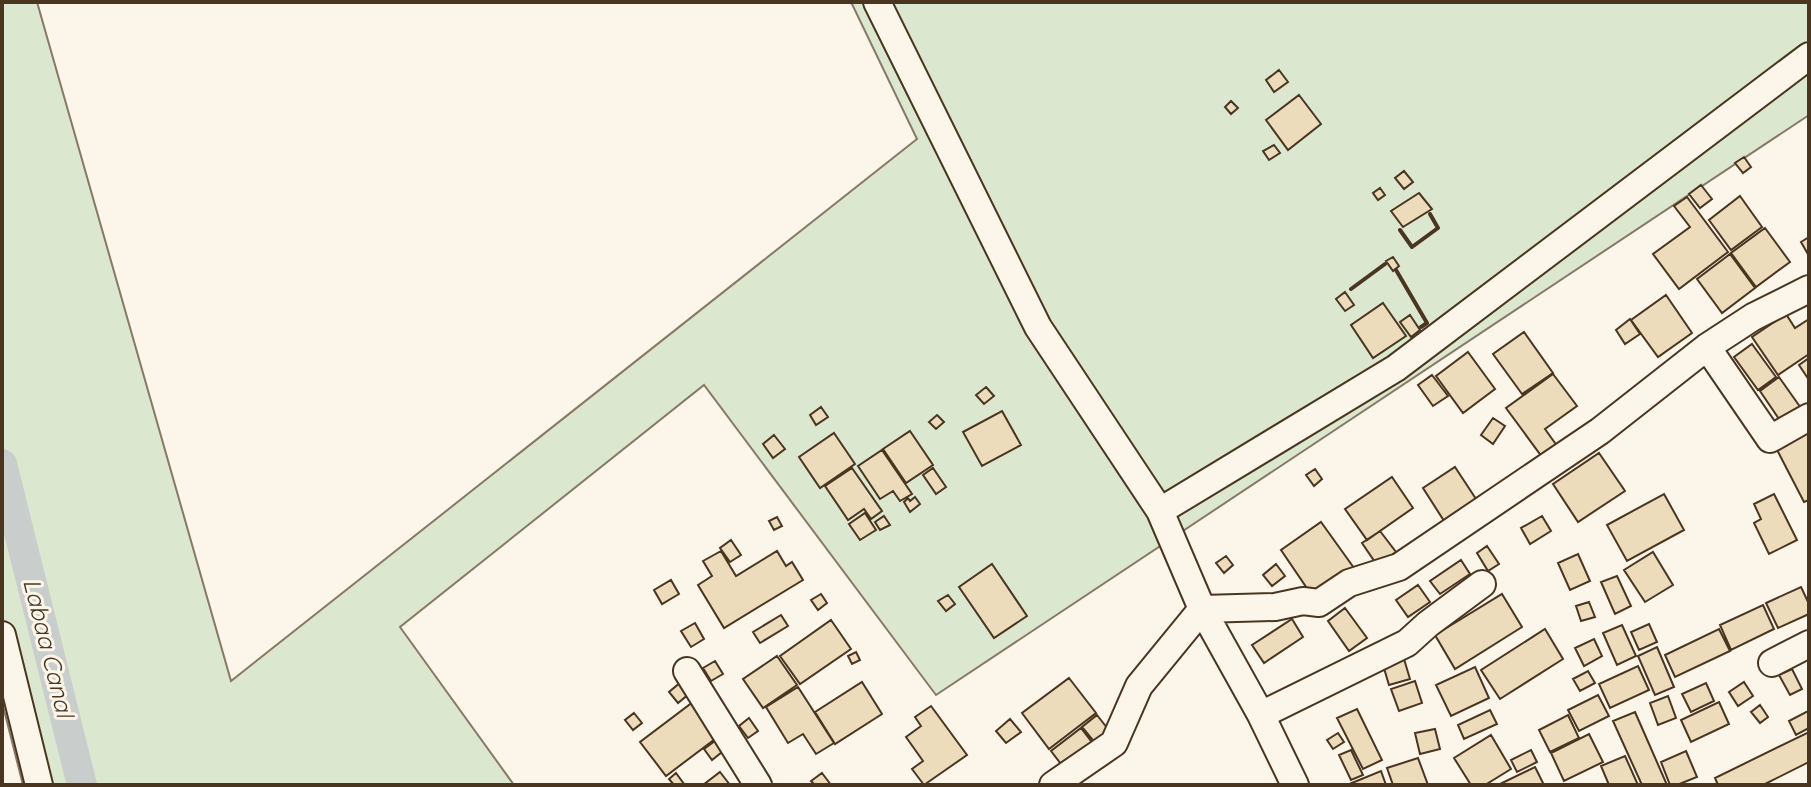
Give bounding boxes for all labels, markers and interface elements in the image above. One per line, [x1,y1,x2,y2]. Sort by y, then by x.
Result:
water label: Labaa Canal [17,575,81,723]

